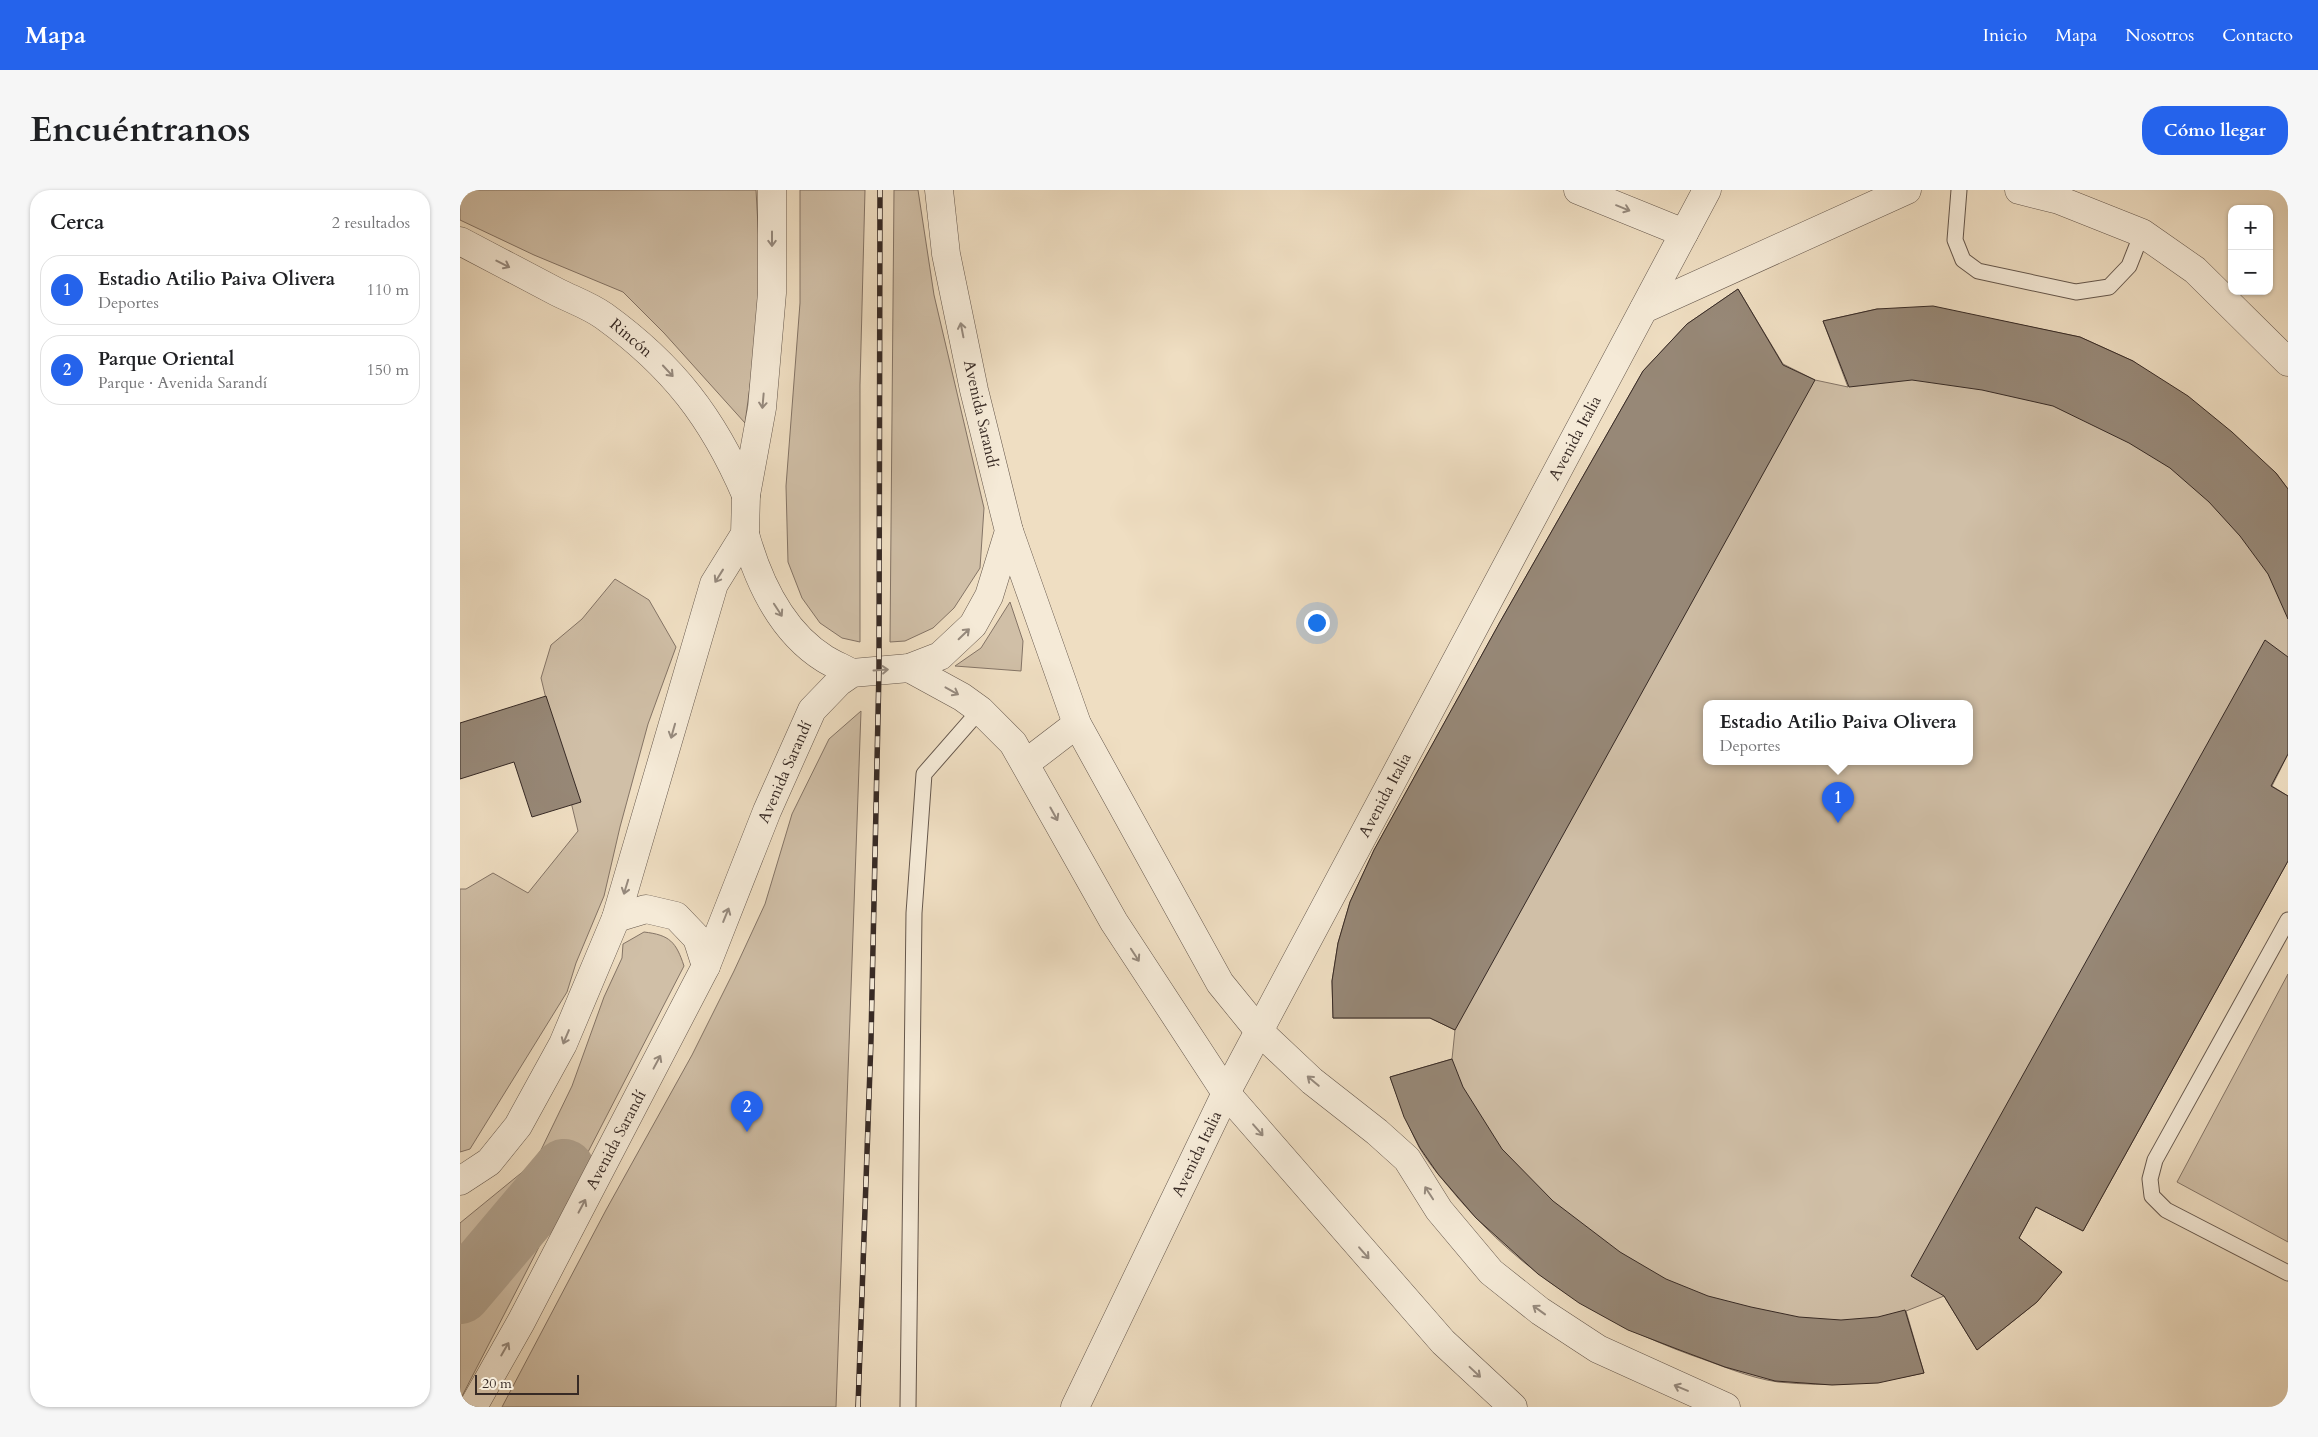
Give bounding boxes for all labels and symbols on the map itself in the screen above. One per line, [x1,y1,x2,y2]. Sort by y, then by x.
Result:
one-way arrow [1615,204,1630,213]
one-way arrow [767,230,777,246]
one-way arrow [495,259,510,269]
street label: Rincón [605,314,657,362]
one-way arrow [956,323,966,339]
street label: Avenida Sarandí [958,358,1004,470]
one-way arrow [662,364,674,377]
street label: Avenida Italia [1543,392,1607,484]
one-way arrow [758,393,768,409]
one-way arrow [714,568,724,582]
one-way arrow [774,603,784,617]
your location [1304,610,1330,636]
one-way arrow [958,627,970,640]
one-way arrow [872,666,888,675]
one-way arrow [944,687,959,697]
street label: Avenida Sarandí [753,717,818,827]
one-way arrow [667,722,677,738]
street label: Avenida Italia [1353,749,1417,841]
pin: 1 [1822,782,1854,823]
one-way arrow [1049,806,1059,821]
one-way arrow [621,878,630,894]
one-way arrow [722,908,731,923]
one-way arrow [1130,947,1140,961]
one-way arrow [560,1029,570,1044]
one-way arrow [653,1055,663,1070]
one-way arrow [1306,1075,1319,1087]
street label: Avenida Sarandí [580,1086,652,1194]
pin: 2 [731,1091,763,1132]
street label: Avenida Italia [1167,1107,1227,1201]
one-way arrow [1252,1124,1264,1137]
one-way arrow [1423,1186,1434,1200]
one-way arrow [578,1199,587,1214]
one-way arrow [1359,1246,1370,1259]
one-way arrow [1533,1305,1546,1316]
one-way arrow [501,1343,511,1357]
one-way arrow [1469,1366,1481,1378]
scale bar [475,1372,579,1395]
one-way arrow [1674,1383,1689,1392]

